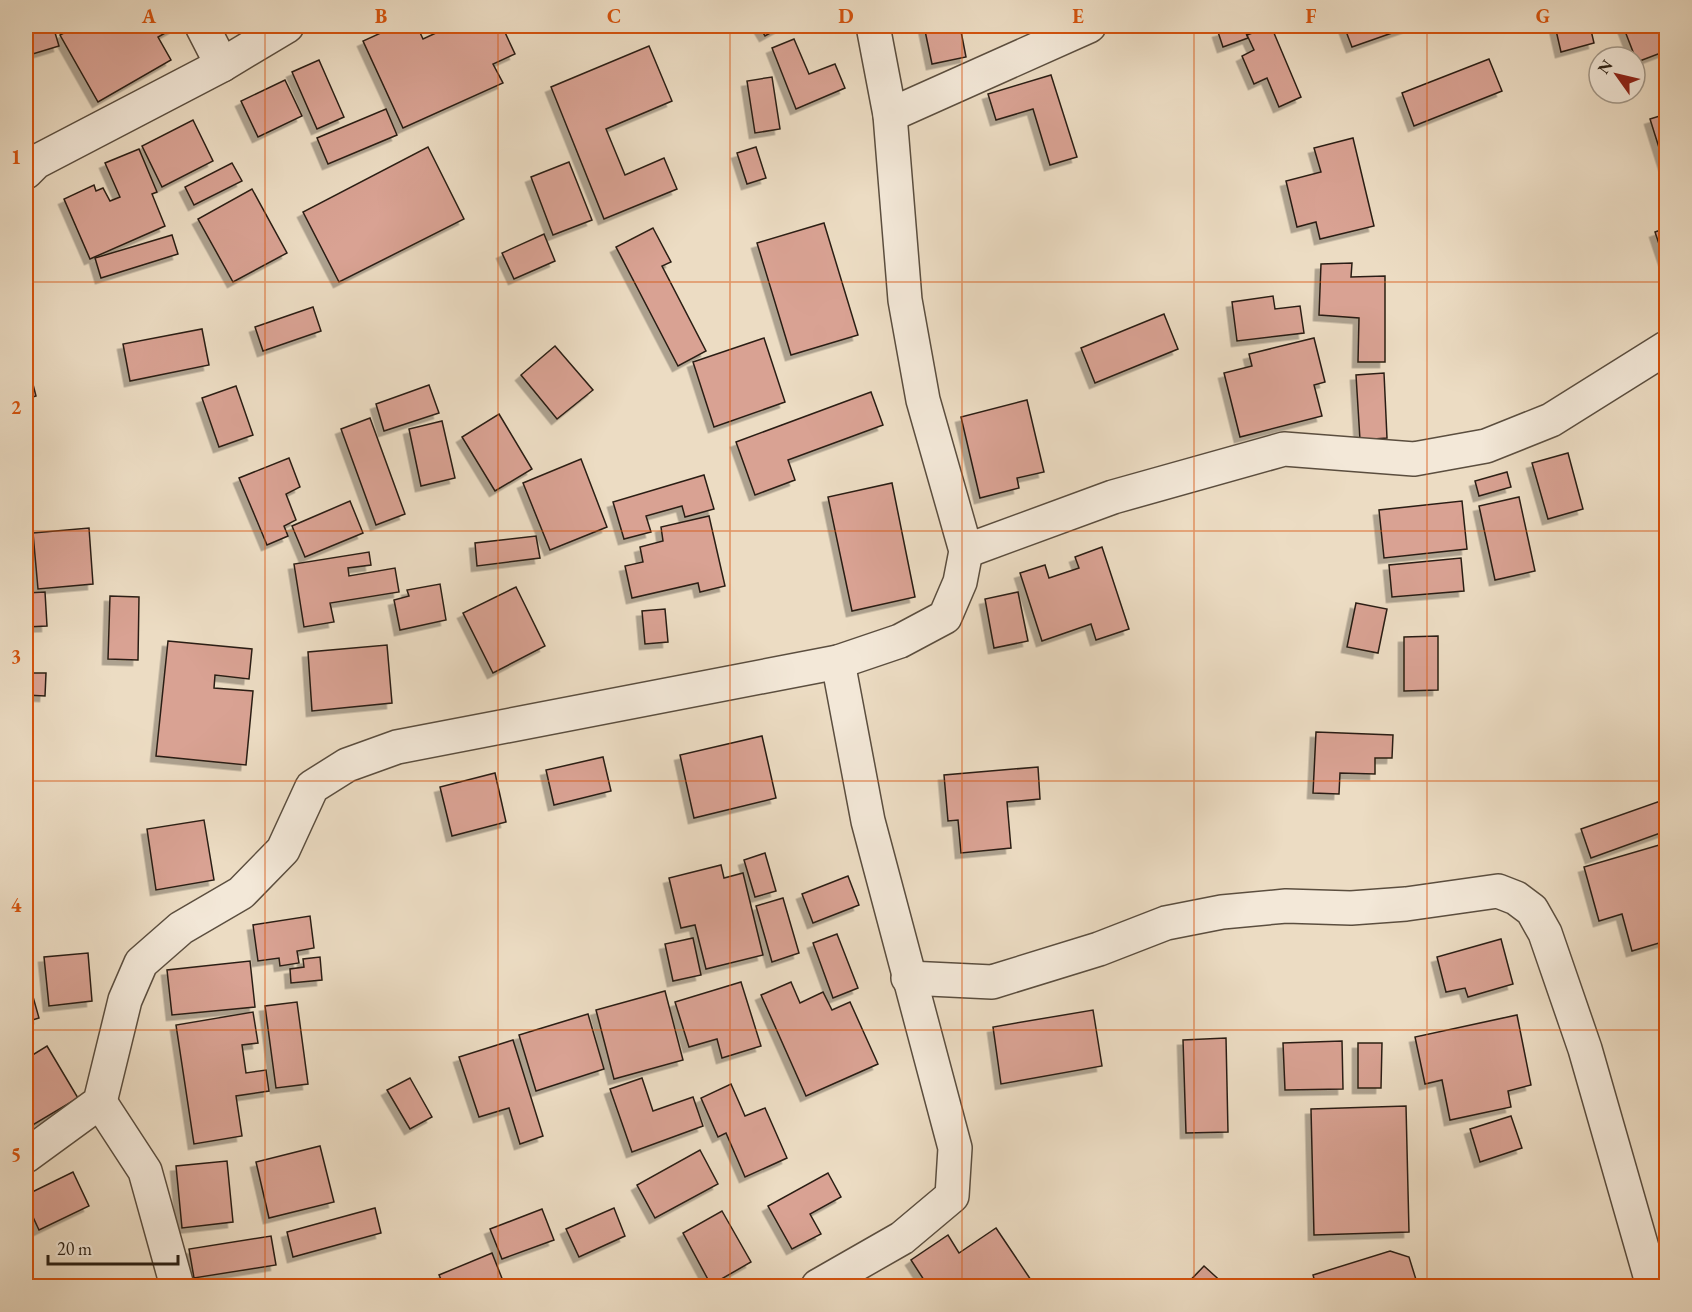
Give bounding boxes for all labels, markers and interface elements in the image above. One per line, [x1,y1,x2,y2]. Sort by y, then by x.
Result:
text: A [141,3,157,29]
text: B [375,3,387,29]
text: C [607,3,621,29]
text: D [838,3,854,29]
text: E [1072,3,1084,29]
text: F [1306,3,1317,29]
text: G [1536,3,1550,29]
north arrow [1587,45,1647,105]
text: N [1593,56,1617,78]
text: 1 [11,144,21,170]
text: 2 [11,394,22,420]
text: 3 [11,643,21,669]
text: 4 [11,892,22,918]
text: 5 [11,1141,21,1167]
scale bar [48,1228,178,1266]
text: 20 m [57,1237,92,1260]

